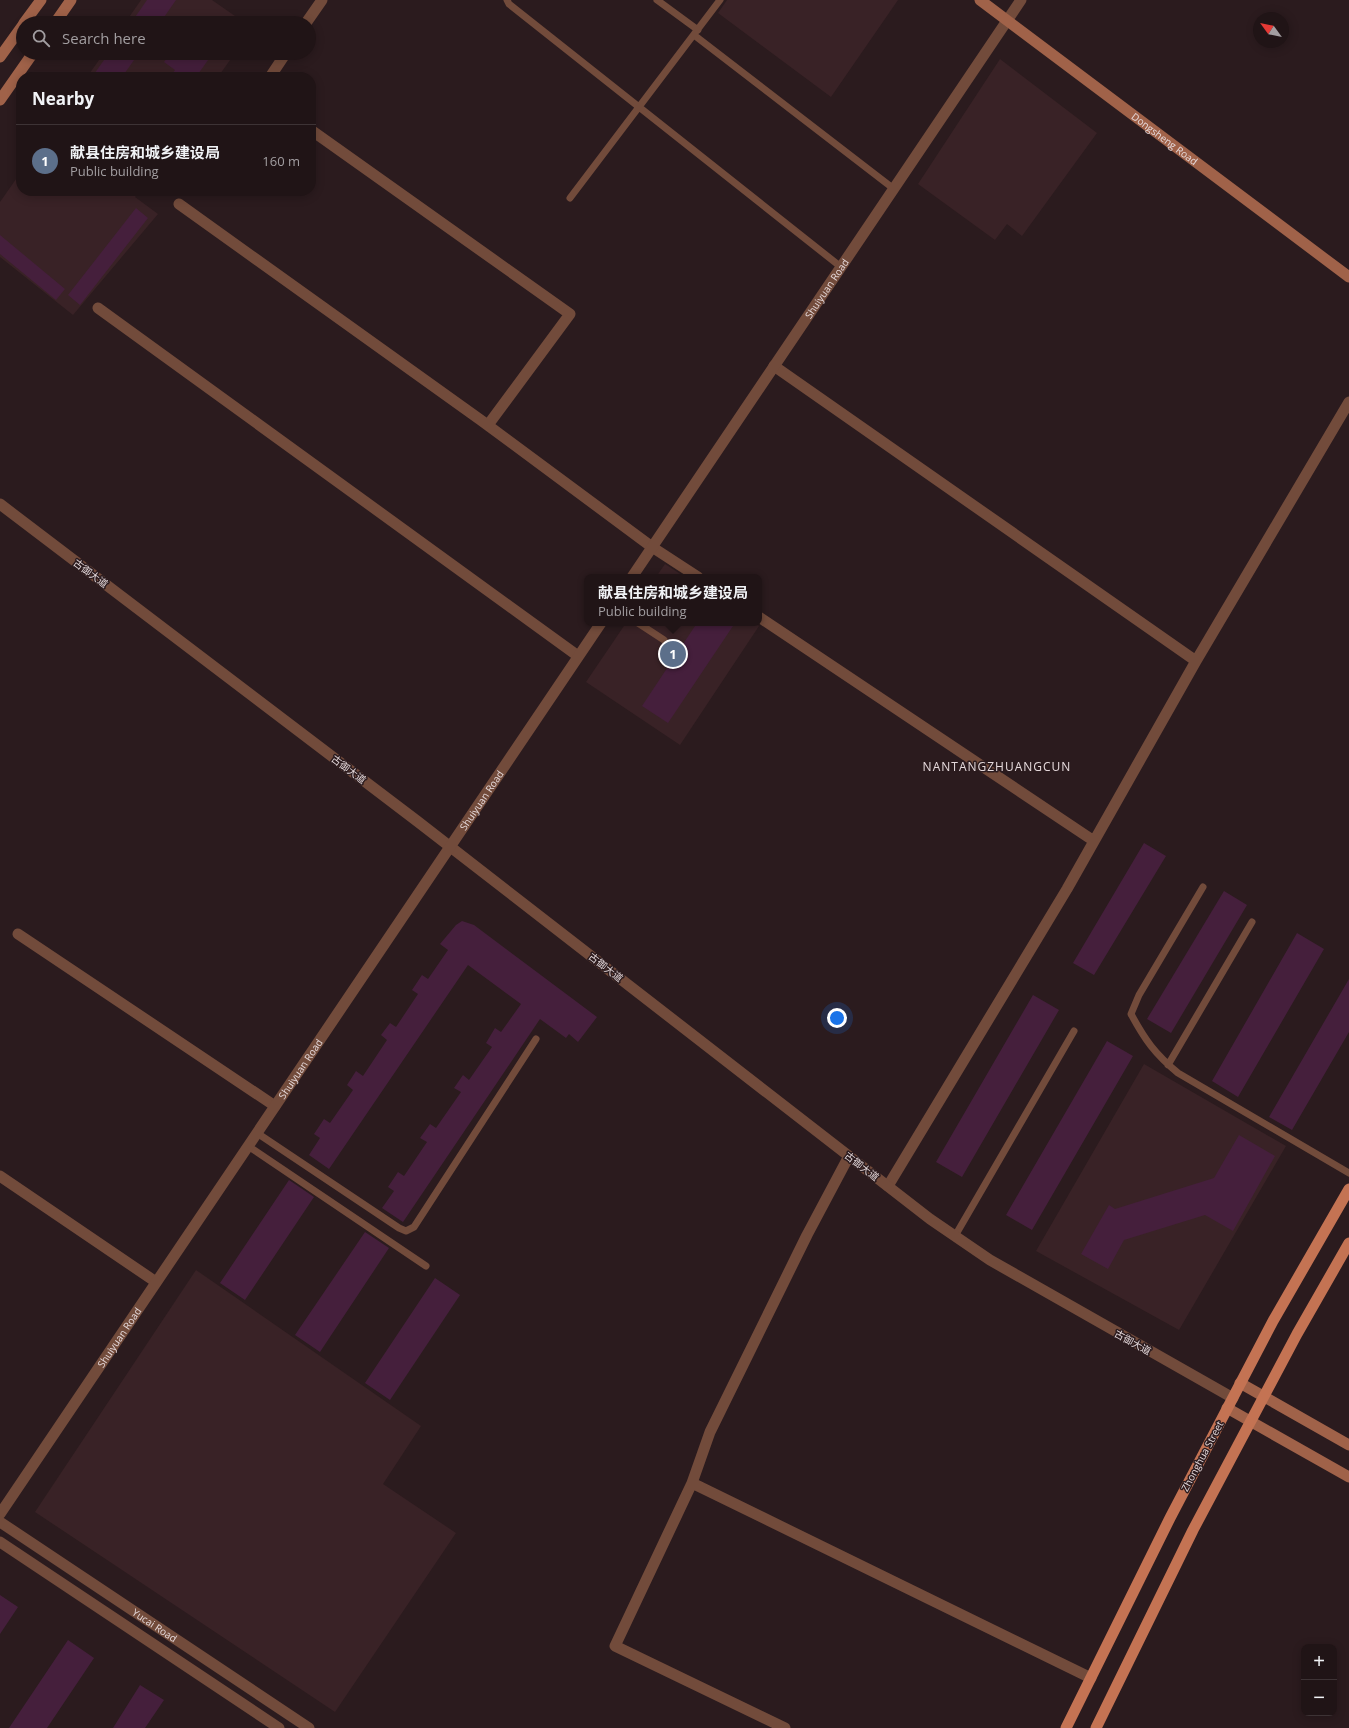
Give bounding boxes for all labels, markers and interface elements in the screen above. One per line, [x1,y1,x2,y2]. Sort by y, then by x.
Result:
north arrow [1253,12,1289,48]
search box [16,16,316,60]
icon: search [30,27,52,49]
text: Search here [62,28,146,48]
text: Nearby [32,87,94,110]
street label: Dongsheng Road [1129,109,1201,168]
text: 献县住房和城乡建设局 [70,142,220,162]
text: 1 [41,152,49,170]
text: 160 m [262,152,300,170]
text: Public building [70,162,159,180]
street label: Shuiyuan Road [801,256,852,321]
street label: 古御大道 [71,555,111,591]
popup [584,574,762,626]
text: 献县住房和城乡建设局 [598,582,748,602]
text: Public building [598,602,687,620]
pin: 1 [660,639,686,669]
street label: 古御大道 [329,751,369,787]
district label: NANTANGZHUANGCUN [923,758,1071,775]
street label: Shuiyuan Road [456,767,507,833]
street label: 古御大道 [586,949,626,985]
your location [827,1008,847,1028]
street label: Shuiyuan Road [275,1036,326,1102]
street label: 古御大道 [842,1148,882,1184]
street label: Shuiyuan Road [94,1305,144,1370]
street label: 古御大道 [1112,1326,1154,1358]
street label: Zhonghua Street [1178,1418,1227,1494]
street label: Yucai Road [130,1605,180,1645]
map controls [1301,1644,1337,1716]
button: + [1301,1644,1337,1680]
button: − [1301,1680,1337,1716]

